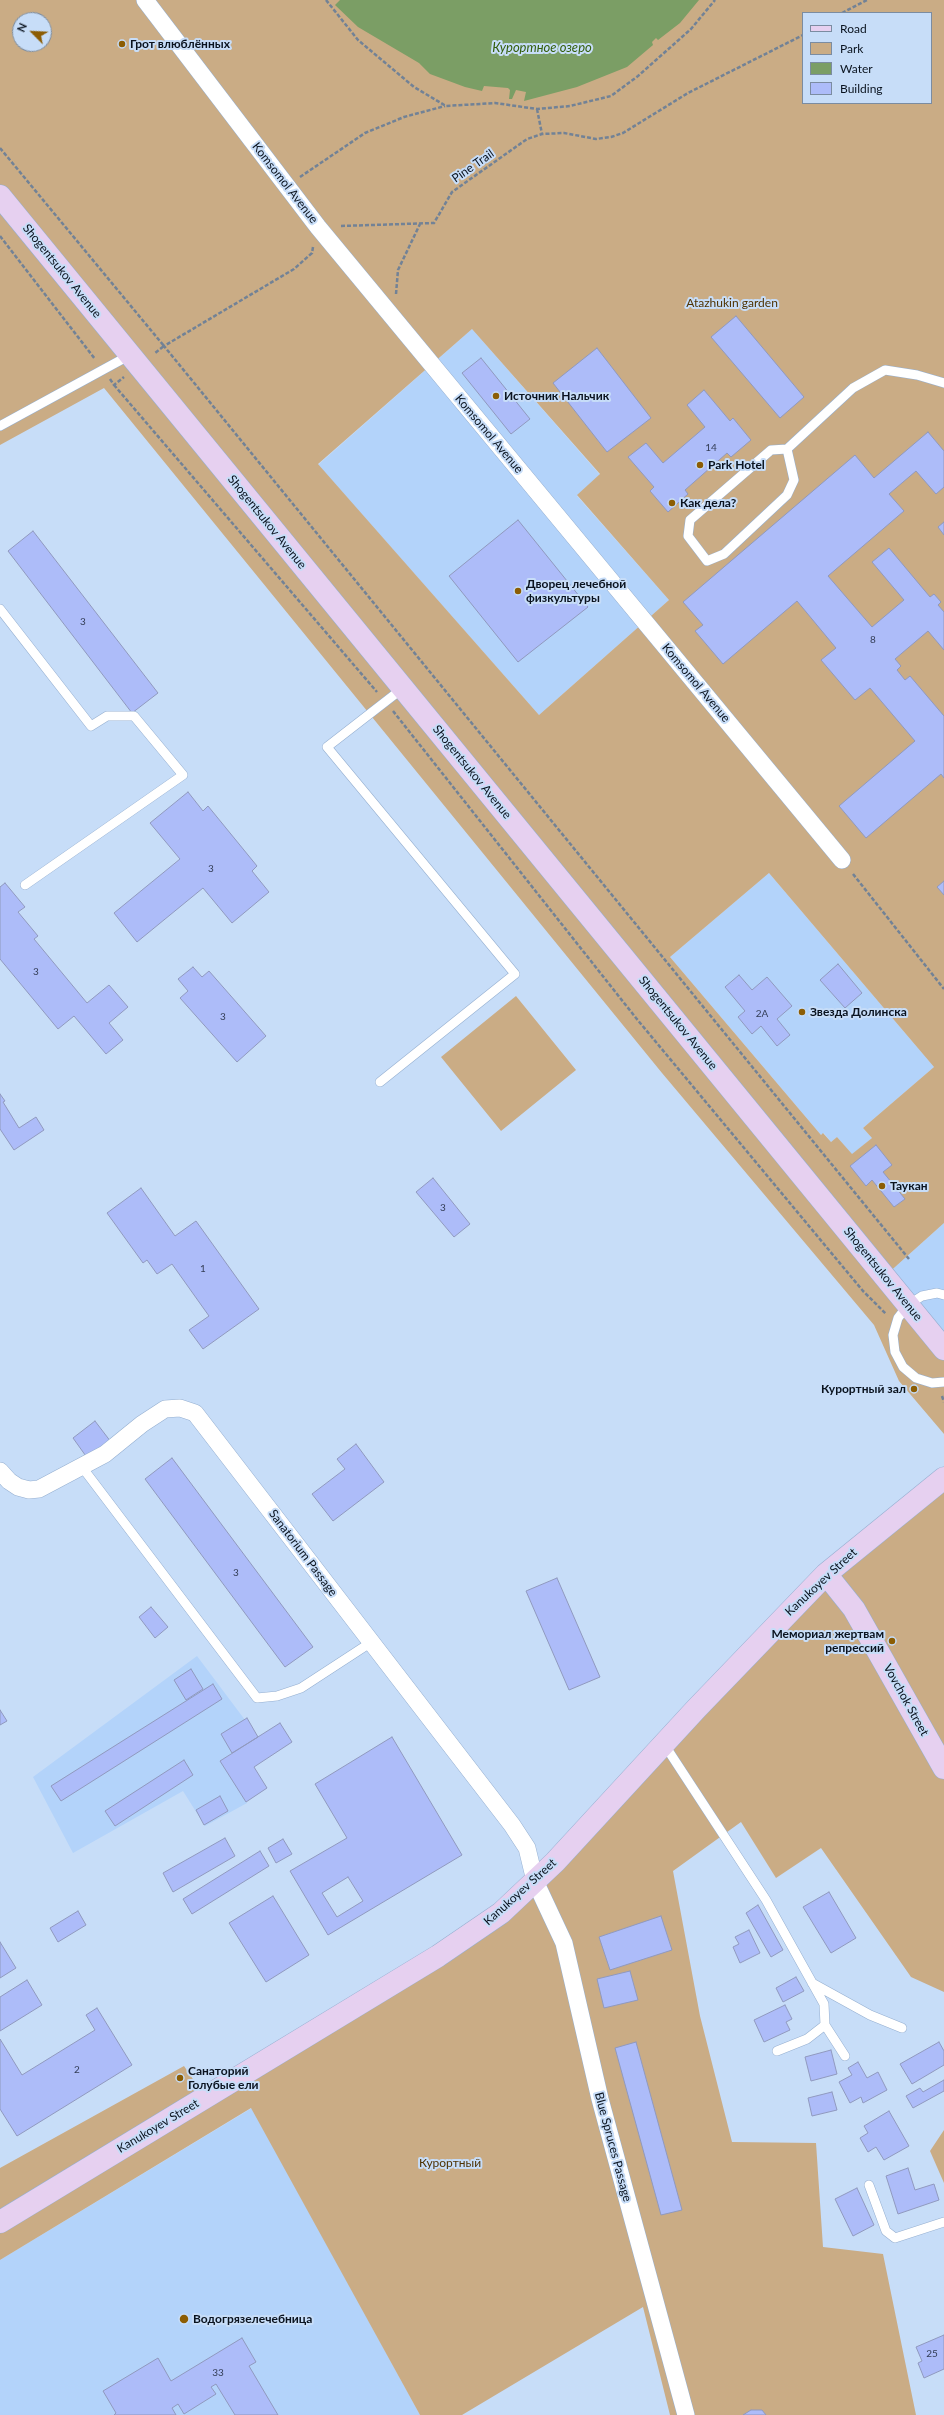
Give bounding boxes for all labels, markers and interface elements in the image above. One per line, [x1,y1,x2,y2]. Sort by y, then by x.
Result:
north arrow [12,12,52,52]
legend [802,12,932,104]
text: N [14,21,29,34]
text: Road [840,21,867,36]
place label: Грот влюблённых [130,37,230,51]
marker: Грот влюблённых [117,39,127,49]
water label: Курортное озеро [492,40,592,56]
text: Park [840,41,863,56]
text: Water [840,61,873,76]
text: Building [840,81,883,96]
street label: Komsomol Avenue [249,140,321,226]
street label: Pine Trail [449,146,497,186]
street label: Shogentsukov Avenue [20,221,104,321]
park label: Atazhukin garden [686,296,778,310]
place label: Источник Нальчик [504,389,609,403]
marker: Источник Нальчик [491,391,501,401]
street label: Komsomol Avenue [452,392,526,476]
house number: 14 [705,442,717,454]
place label: Park Hotel [708,458,765,472]
marker: Park Hotel [695,460,705,470]
street label: Shogentsukov Avenue [225,472,309,572]
place label: Как дела? [680,496,736,510]
marker: Как дела? [667,498,677,508]
place label: Дворец лечебной физкультуры [526,577,626,605]
marker: Дворец лечебной физкультуры [513,586,523,596]
house number: 3 [80,616,86,628]
house number: 8 [870,634,876,646]
street label: Komsomol Avenue [659,641,733,725]
street label: Shogentsukov Avenue [430,722,514,822]
house number: 3 [208,863,214,875]
house number: 3 [33,966,39,978]
street label: Shogentsukov Avenue [636,973,720,1073]
place label: Звезда Долинска [810,1005,907,1019]
marker: Звезда Долинска [797,1007,807,1017]
house number: 2А [756,1008,768,1020]
house number: 3 [220,1011,226,1023]
place label: Таукан [890,1179,928,1193]
marker: Таукан [877,1181,887,1191]
house number: 3 [440,1202,446,1214]
street label: Shogentsukov Avenue [841,1224,925,1324]
house number: 1 [200,1263,206,1275]
place label: Курортный зал [821,1382,906,1396]
marker: Курортный зал [909,1384,919,1394]
street label: Sanatorium Passage [266,1507,340,1599]
street label: Kanukoyev Street [782,1545,860,1619]
house number: 3 [233,1567,239,1579]
place label: Мемориал жертвам репрессий [771,1627,884,1655]
marker: Мемориал жертвам репрессий [887,1636,897,1646]
street label: Vovchok Street [880,1662,932,1738]
street label: Kanukoyev Street [481,1856,559,1928]
house number: 2 [74,2064,80,2076]
place label: Санаторий Голубые ели [188,2064,259,2092]
marker: Санаторий Голубые ели [175,2073,185,2083]
street label: Blue Spruces Passage [591,2091,635,2203]
street label: Kanukoyev Street [115,2096,201,2156]
park label: Курортный [419,2156,481,2170]
place label: Водогрязелечебница [193,2312,312,2326]
marker: Водогрязелечебница [178,2313,190,2325]
house number: 25 [926,2348,938,2360]
house number: 33 [212,2367,224,2379]

